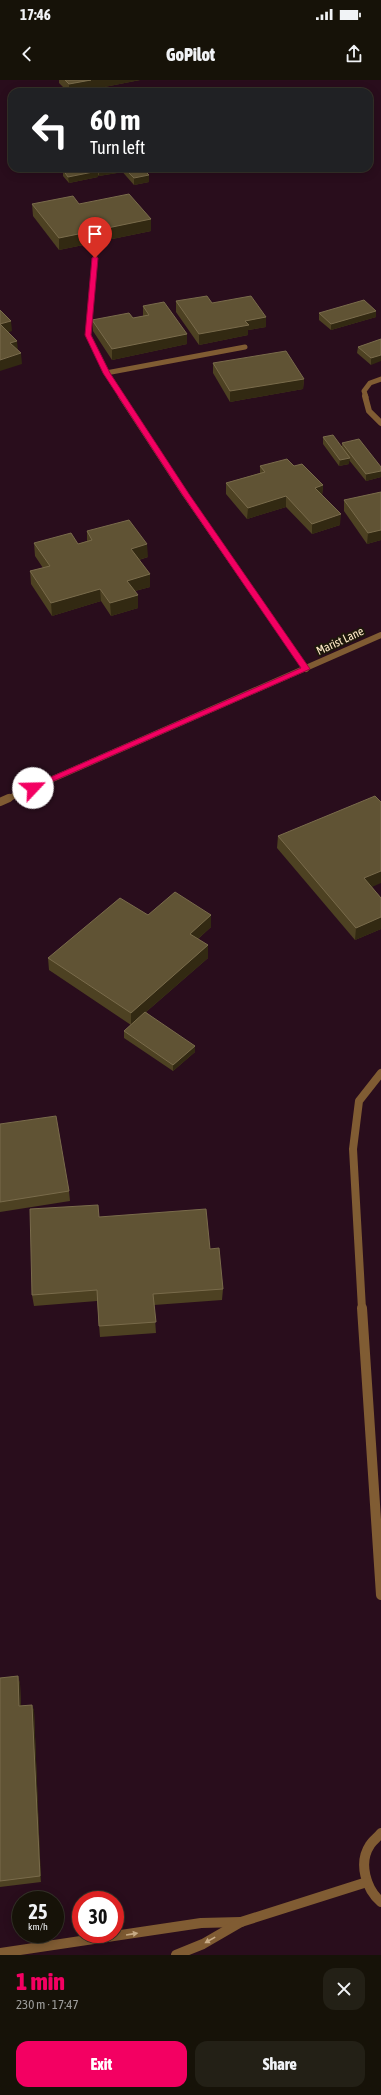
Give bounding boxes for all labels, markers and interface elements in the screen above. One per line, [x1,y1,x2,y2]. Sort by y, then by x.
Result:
text: 17:46 [20,6,51,23]
icon: back [16,43,38,65]
icon: share [343,43,365,65]
text: GoPilot [166,44,215,65]
icon: left [24,104,76,156]
text: 60 m [90,104,140,136]
text: Turn left [90,137,145,158]
pin [78,217,112,258]
icon: arrive [84,223,106,245]
street label: Marist Lane [314,624,366,658]
position arrow [12,767,54,809]
speed limit sign: 30 [72,1891,124,1943]
text: 25 [29,1900,47,1923]
text: km/h [28,1921,48,1932]
one-way arrow [126,1931,138,1937]
one-way arrow [204,1937,215,1944]
text: 1 min [16,1968,65,1995]
button: close [323,1968,365,2010]
text: 230 m · 17:47 [16,1997,79,2012]
button: Exit [16,2041,187,2087]
button: Share [195,2041,365,2087]

